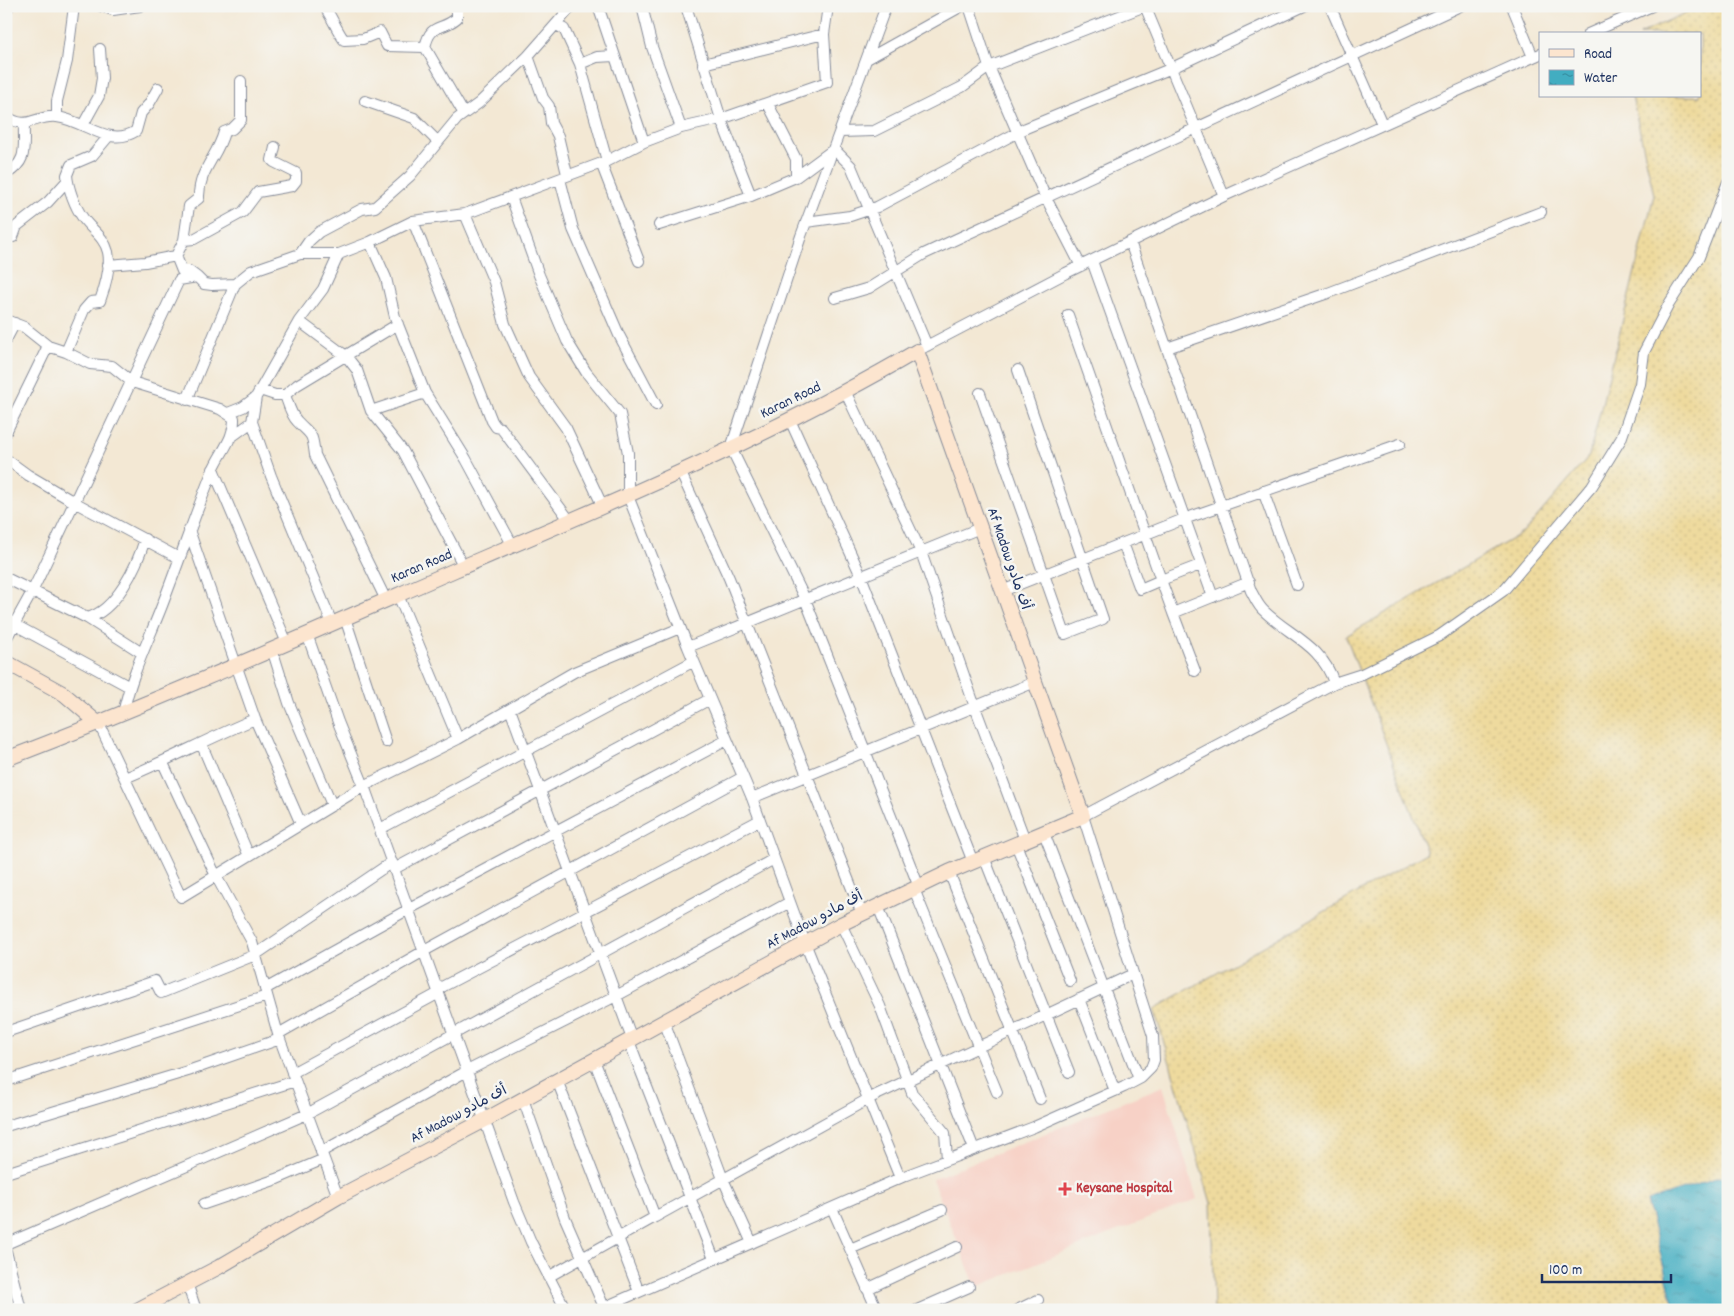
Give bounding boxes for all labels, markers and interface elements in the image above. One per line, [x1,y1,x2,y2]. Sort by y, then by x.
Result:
legend [1539,32,1702,98]
text: Road [1584,44,1612,66]
text: Water [1584,68,1618,90]
street label: Karan Road [757,377,825,425]
street label: Af Madow أف مادو [980,505,1036,613]
street label: Karan Road [388,544,456,590]
street label: Af Madow أف مادو [763,886,868,956]
street label: Af Madow أف مادو [407,1080,512,1150]
place label: Keysane Hospital [1076,1178,1173,1200]
marker: Keysane Hospital [1058,1182,1072,1196]
scale bar [1542,1251,1670,1283]
text: 100 m [1549,1260,1582,1282]

